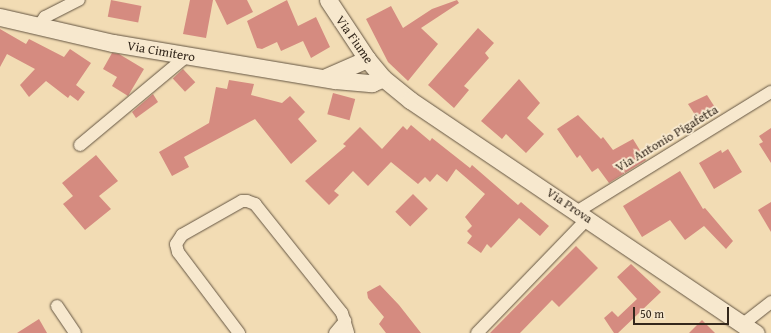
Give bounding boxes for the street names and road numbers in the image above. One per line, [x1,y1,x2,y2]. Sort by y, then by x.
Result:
street label: Via Fiume [332,13,376,67]
street label: Via Cimitero [126,38,196,66]
street label: Via Antonio Pigafetta [613,102,721,176]
street label: Via Prova [543,185,595,227]

